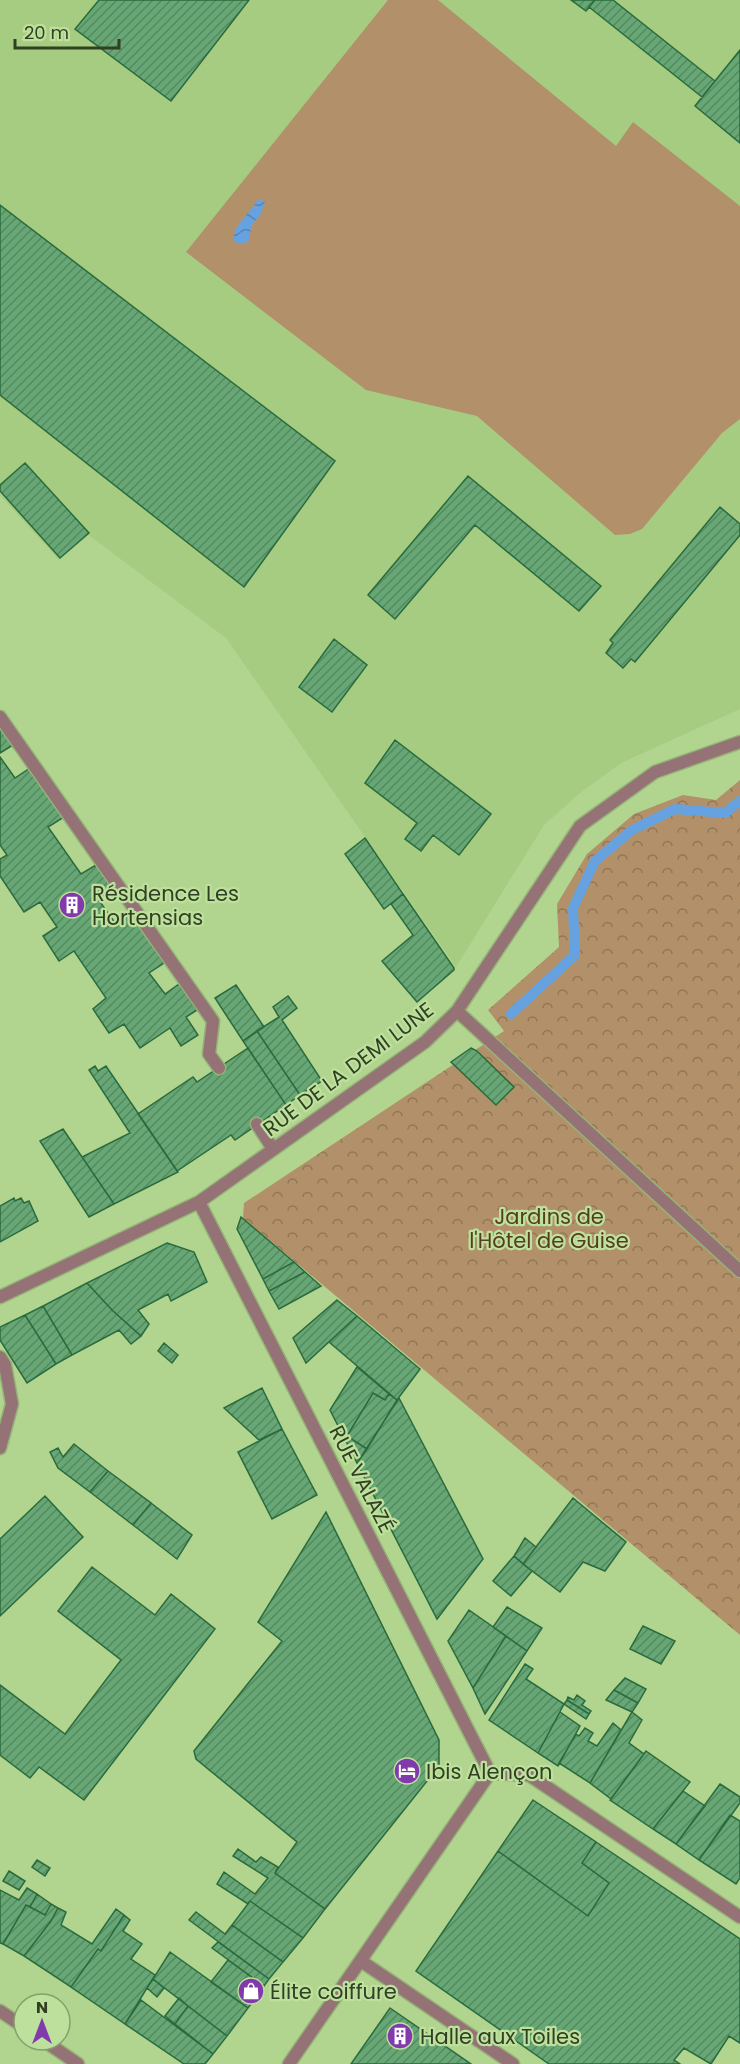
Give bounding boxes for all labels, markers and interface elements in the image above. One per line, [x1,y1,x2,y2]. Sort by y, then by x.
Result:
scale bar [15,12,118,50]
text: 20 m [24,20,69,45]
place label: Résidence Les Hortensias [92,879,239,932]
building icon: Résidence Les Hortensias [57,890,87,920]
street label: RUE DE LA DEMI LUNE [257,995,439,1143]
park label: Jardins de l'Hôtel de Guise [469,1202,629,1255]
street label: RUE VALAZÉ [323,1420,401,1538]
hotel icon: Ibis Alençon [392,1756,422,1786]
place label: Ibis Alençon [426,1757,553,1786]
shop icon: Élite coiffure [236,1976,266,2006]
place label: Élite coiffure [270,1977,397,2006]
north arrow [12,1992,72,2052]
text: N [36,1996,48,2019]
building icon: Halle aux Toiles [385,2021,415,2051]
place label: Halle aux Toiles [420,2022,580,2051]

